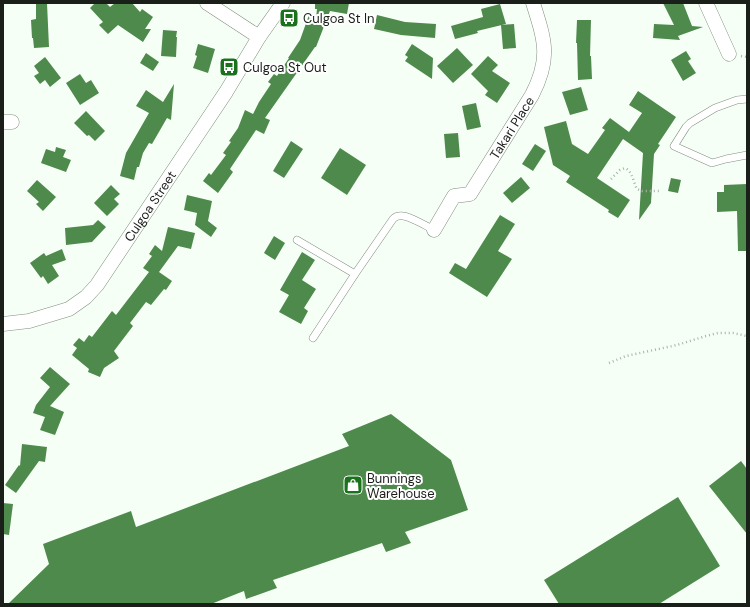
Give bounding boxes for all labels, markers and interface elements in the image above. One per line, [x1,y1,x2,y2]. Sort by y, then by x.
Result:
bus stop icon: Culgoa St In [278,7,300,29]
place label: Culgoa St In [303,10,375,27]
bus stop icon: Culgoa St Out [218,56,240,78]
place label: Culgoa St Out [243,59,327,76]
street label: Takari Place [486,93,538,162]
street label: Culgoa Street [120,168,180,245]
place label: Bunnings Warehouse [367,470,435,502]
shop icon: Bunnings Warehouse [342,474,364,496]

